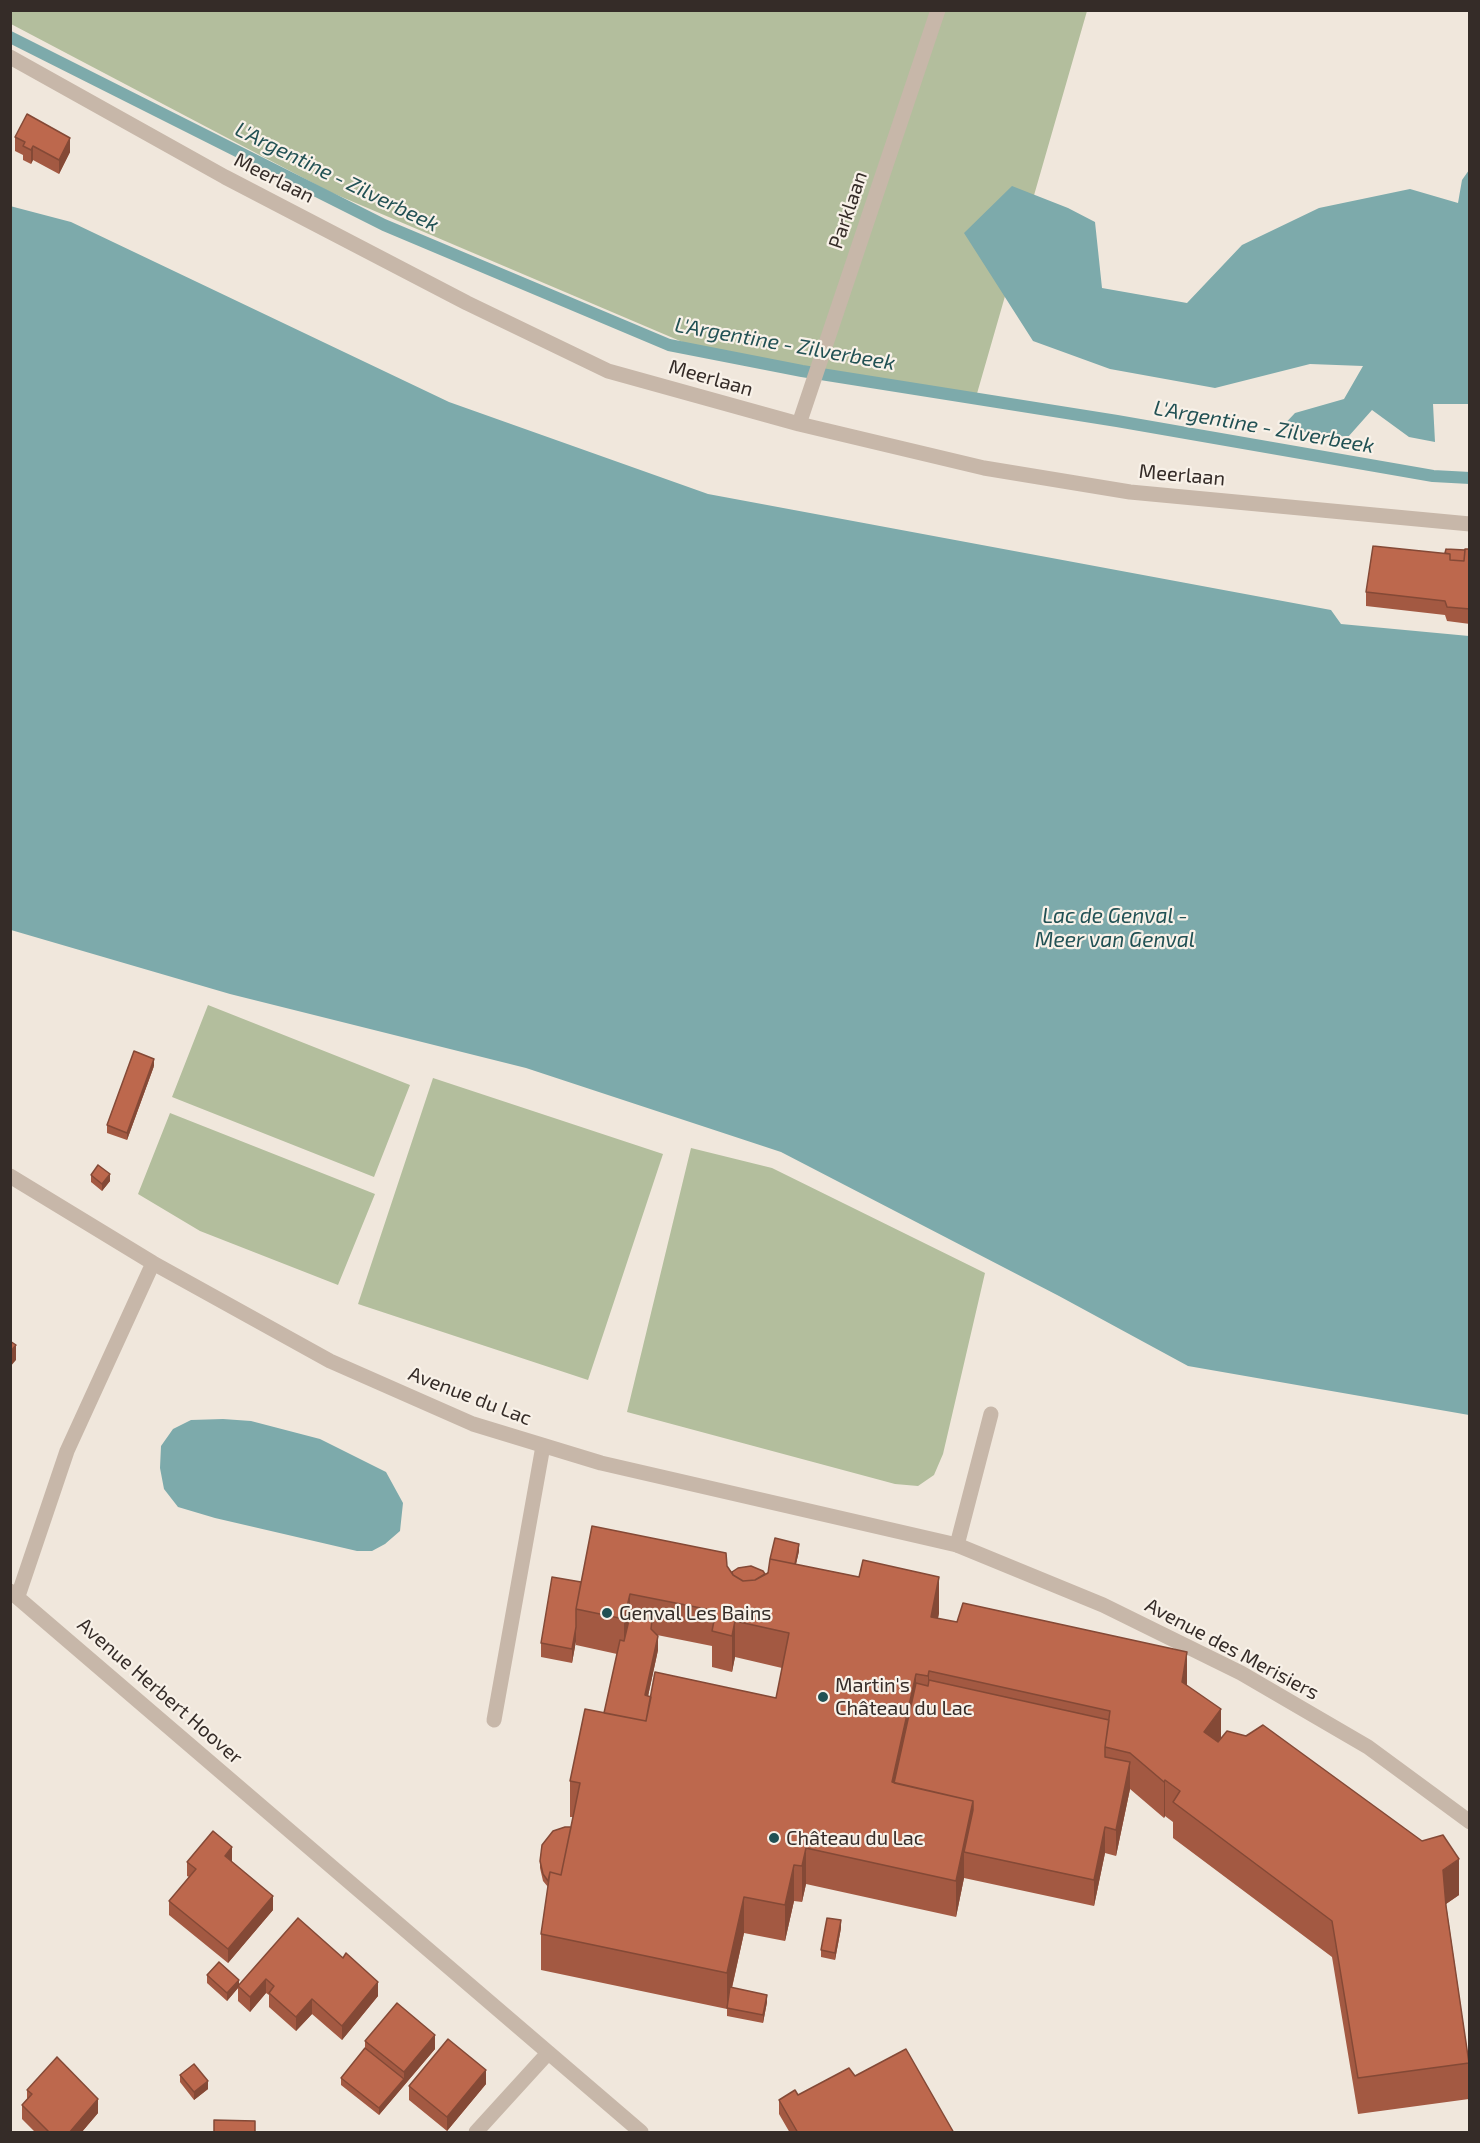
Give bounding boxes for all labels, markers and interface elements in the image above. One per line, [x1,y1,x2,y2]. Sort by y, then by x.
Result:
water label: L'Argentine - Zilverbeek [231,117,443,237]
street label: Meerlaan [230,148,318,208]
street label: Parklaan [824,168,872,252]
water label: L'Argentine - Zilverbeek [673,312,897,376]
street label: Meerlaan [666,355,756,401]
water label: L'Argentine - Zilverbeek [1152,395,1376,459]
street label: Meerlaan [1138,459,1226,491]
water label: Lac de Genval - Meer van Genval [1035,903,1195,953]
street label: Avenue du Lac [405,1362,535,1430]
street label: Avenue des Merisiers [1141,1593,1323,1705]
place label: Genval Les Bains [619,1601,772,1625]
marker: Genval Les Bains [600,1606,614,1620]
street label: Avenue Herbert Hoover [72,1613,248,1769]
place label: Martin's Château du Lac [835,1673,973,1720]
marker: Martin's Château du Lac [816,1690,830,1704]
place label: Château du Lac [786,1826,924,1850]
marker: Château du Lac [767,1831,781,1845]

